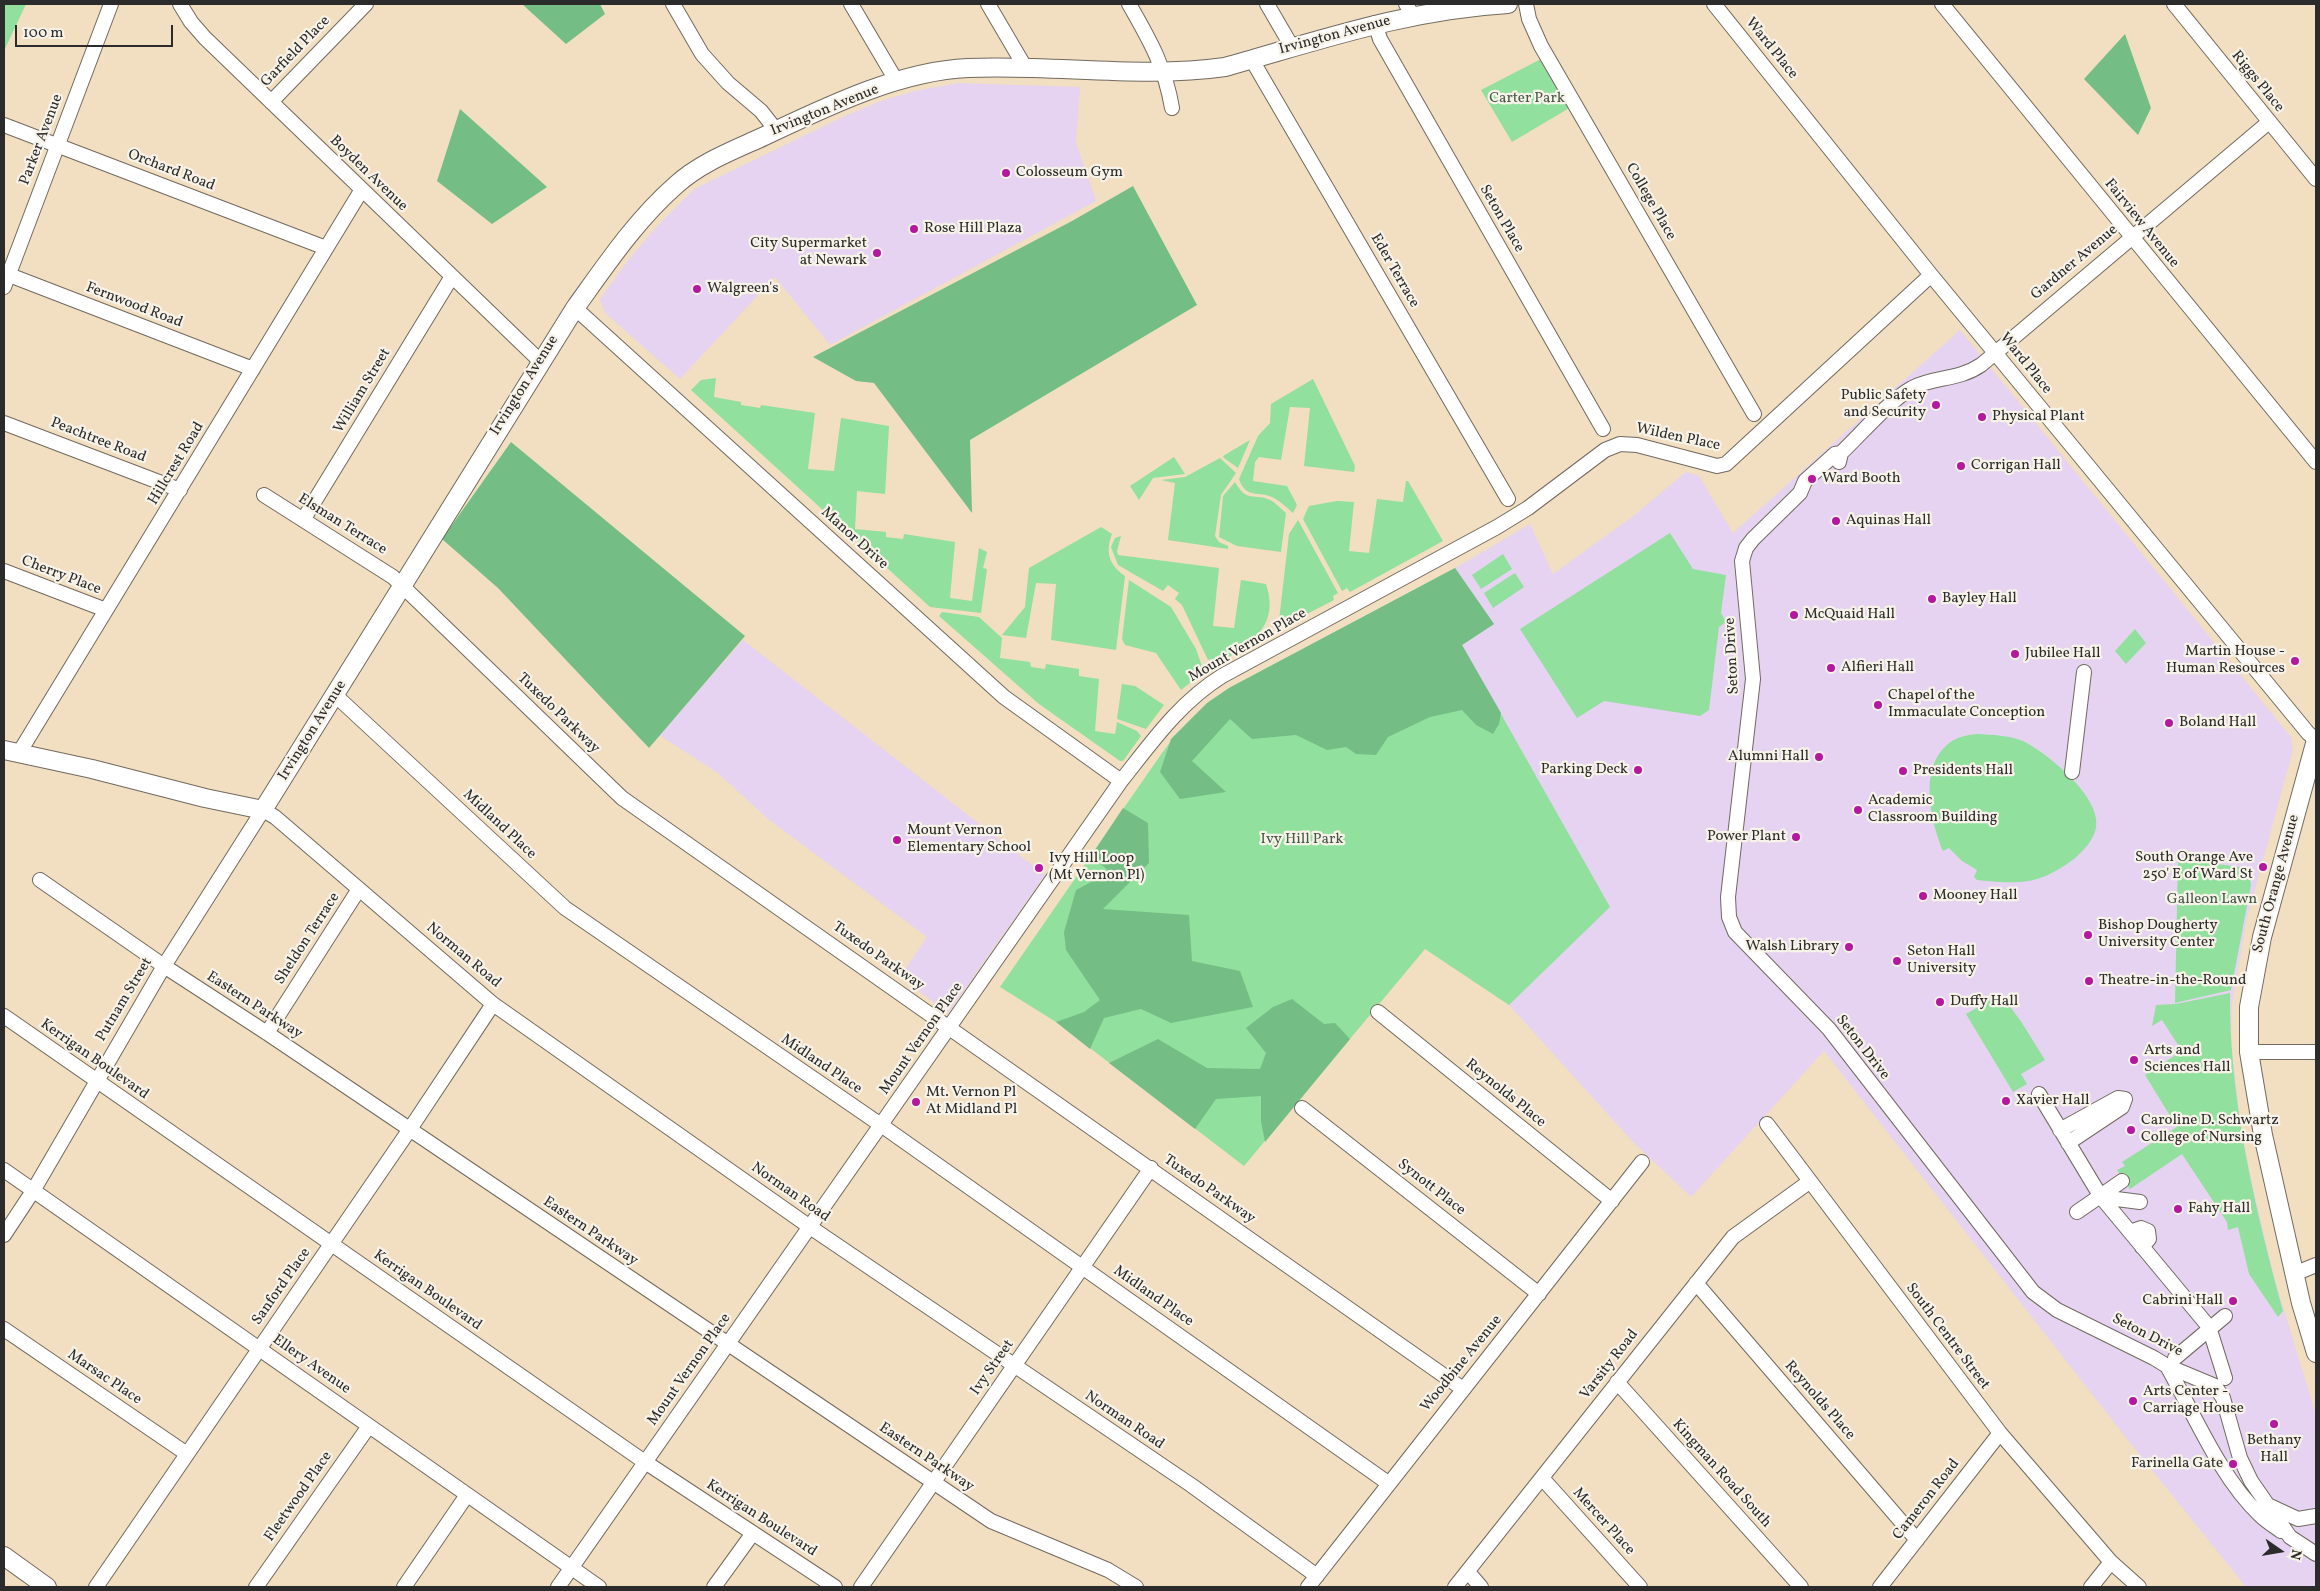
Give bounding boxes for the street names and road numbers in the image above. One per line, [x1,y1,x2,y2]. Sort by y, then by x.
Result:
street label: Irvington Avenue [1277,12,1393,60]
street label: Garfield Place [258,13,334,91]
street label: Ward Place [1741,15,1801,83]
street label: Riggs Place [2227,48,2287,116]
street label: Irvington Avenue [768,81,882,141]
street label: Parker Avenue [16,92,68,188]
street label: Boyden Avenue [325,132,411,216]
street label: Orchard Road [125,146,217,196]
street label: College Place [1621,160,1679,244]
street label: Fairview Avenue [2100,176,2182,272]
street label: Seton Place [1474,182,1528,256]
street label: Gardner Avenue [2028,222,2122,304]
street label: Eder Terrace [1366,231,1422,311]
street label: Fernwood Road [83,279,185,333]
street label: Ward Place [1995,330,2055,398]
street label: Irvington Avenue [487,333,563,439]
street label: William Street [331,345,395,437]
street label: Peachtree Road [48,415,148,467]
street label: Hillcrest Road [145,419,209,509]
street label: Wilden Place [1634,420,1722,456]
street label: Elsman Terrace [294,491,390,559]
street label: Manor Drive [817,504,891,574]
street label: Cherry Place [19,553,103,599]
street label: Mount Vernon Place [1186,605,1310,687]
street label: Seton Drive [1722,617,1744,695]
street label: Tuxedo Parkway [513,670,603,758]
street label: Irvington Avenue [275,678,351,784]
street label: Midland Place [459,786,539,864]
street label: South Orange Avenue [2250,813,2304,955]
street label: Sheldon Terrace [272,890,344,988]
street label: Tuxedo Parkway [829,919,927,995]
street label: Norman Road [422,920,504,992]
street label: Putnam Street [93,955,157,1045]
street label: Eastern Parkway [203,968,305,1044]
street label: Mount Vernon Place [876,979,968,1099]
street label: Seton Drive [1831,1012,1893,1084]
street label: Kerrigan Boulevard [36,1016,152,1104]
street label: Midland Place [777,1031,865,1099]
street label: Reynolds Place [1461,1056,1549,1132]
street label: Tuxedo Parkway [1160,1152,1258,1228]
street label: Synott Place [1393,1156,1469,1220]
street label: Norman Road [747,1159,833,1227]
street label: Eastern Parkway [539,1194,641,1270]
street label: Sanford Place [249,1245,315,1329]
street label: Kerrigan Boulevard [369,1247,485,1335]
street label: Midland Place [1109,1263,1197,1331]
street label: South Centre Street [1901,1280,1993,1394]
street label: Mount Vernon Place [644,1310,736,1430]
street label: Seton Drive [2109,1310,2185,1362]
street label: Woodbine Avenue [1418,1312,1506,1416]
street label: Varsity Road [1577,1326,1643,1404]
street label: Ellery Avenue [268,1331,354,1399]
street label: Ivy Street [967,1337,1019,1399]
street label: Marsac Place [63,1347,145,1409]
street label: Reynolds Place [1780,1358,1858,1444]
street label: Norman Road [1081,1388,1167,1454]
street label: Kingman Road South [1668,1416,1774,1532]
street label: Eastern Parkway [875,1420,977,1496]
street label: Fleetwood Place [261,1449,337,1545]
street label: Cameron Road [1890,1456,1964,1544]
street label: Kerrigan Boulevard [702,1477,820,1561]
street label: Mercer Place [1568,1485,1638,1559]

